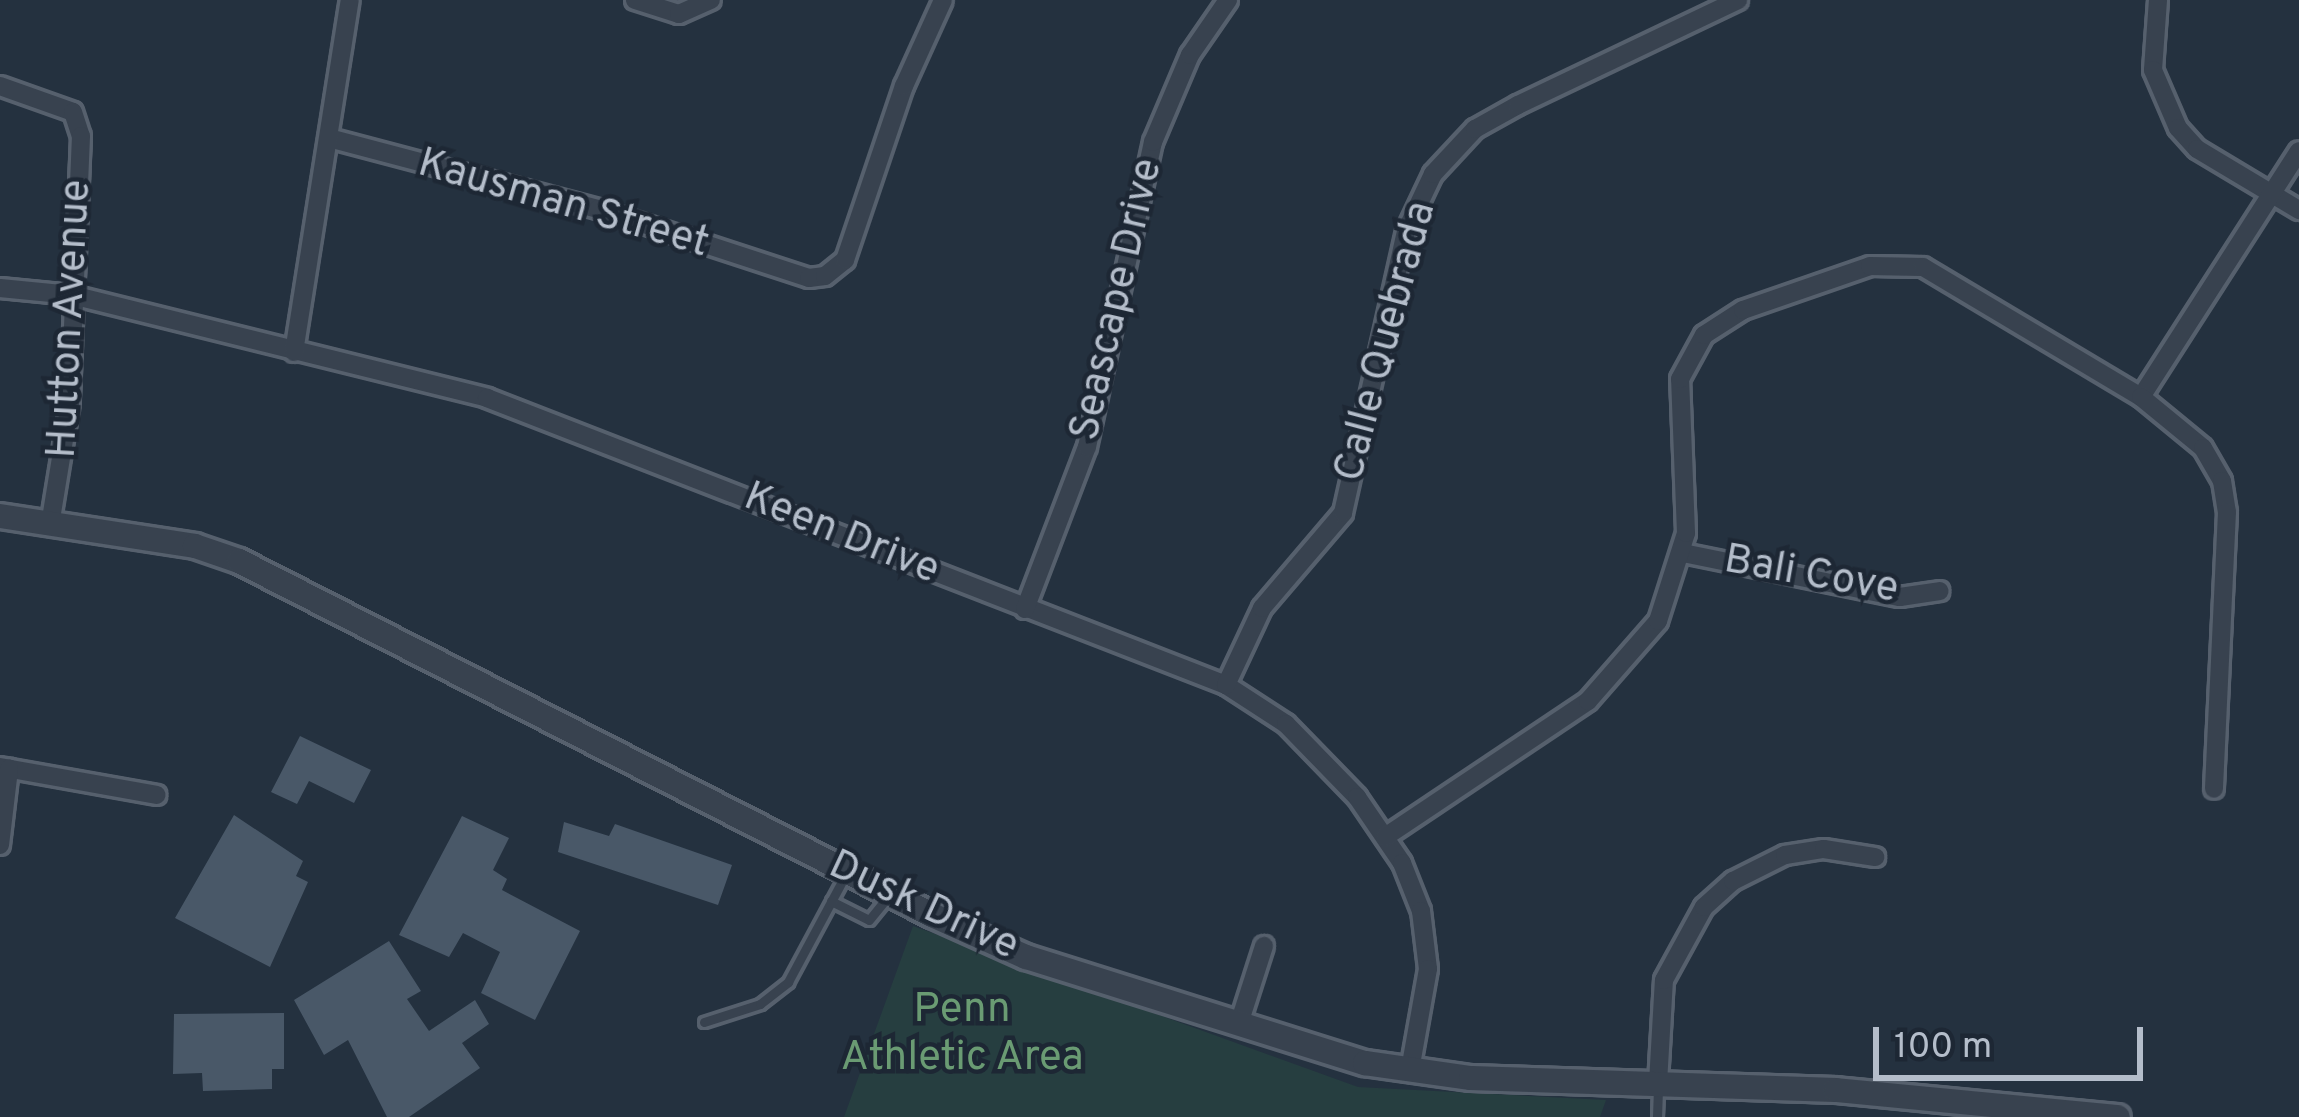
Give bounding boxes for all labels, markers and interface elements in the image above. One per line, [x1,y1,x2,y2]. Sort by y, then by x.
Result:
street label: Kausman Street [412,139,714,271]
street label: Seascape Drive [1061,154,1175,446]
street label: Hutton Avenue [38,177,104,461]
street label: Calle Quebrada [1325,197,1449,487]
street label: Keen Drive [736,473,946,597]
street label: Bali Cove [1720,536,1902,616]
street label: Dusk Drive [820,841,1026,973]
park label: Penn Athletic Area [840,986,1084,1084]
scale bar [1879,1003,2149,1077]
text: 100 m [1894,1025,1992,1071]

